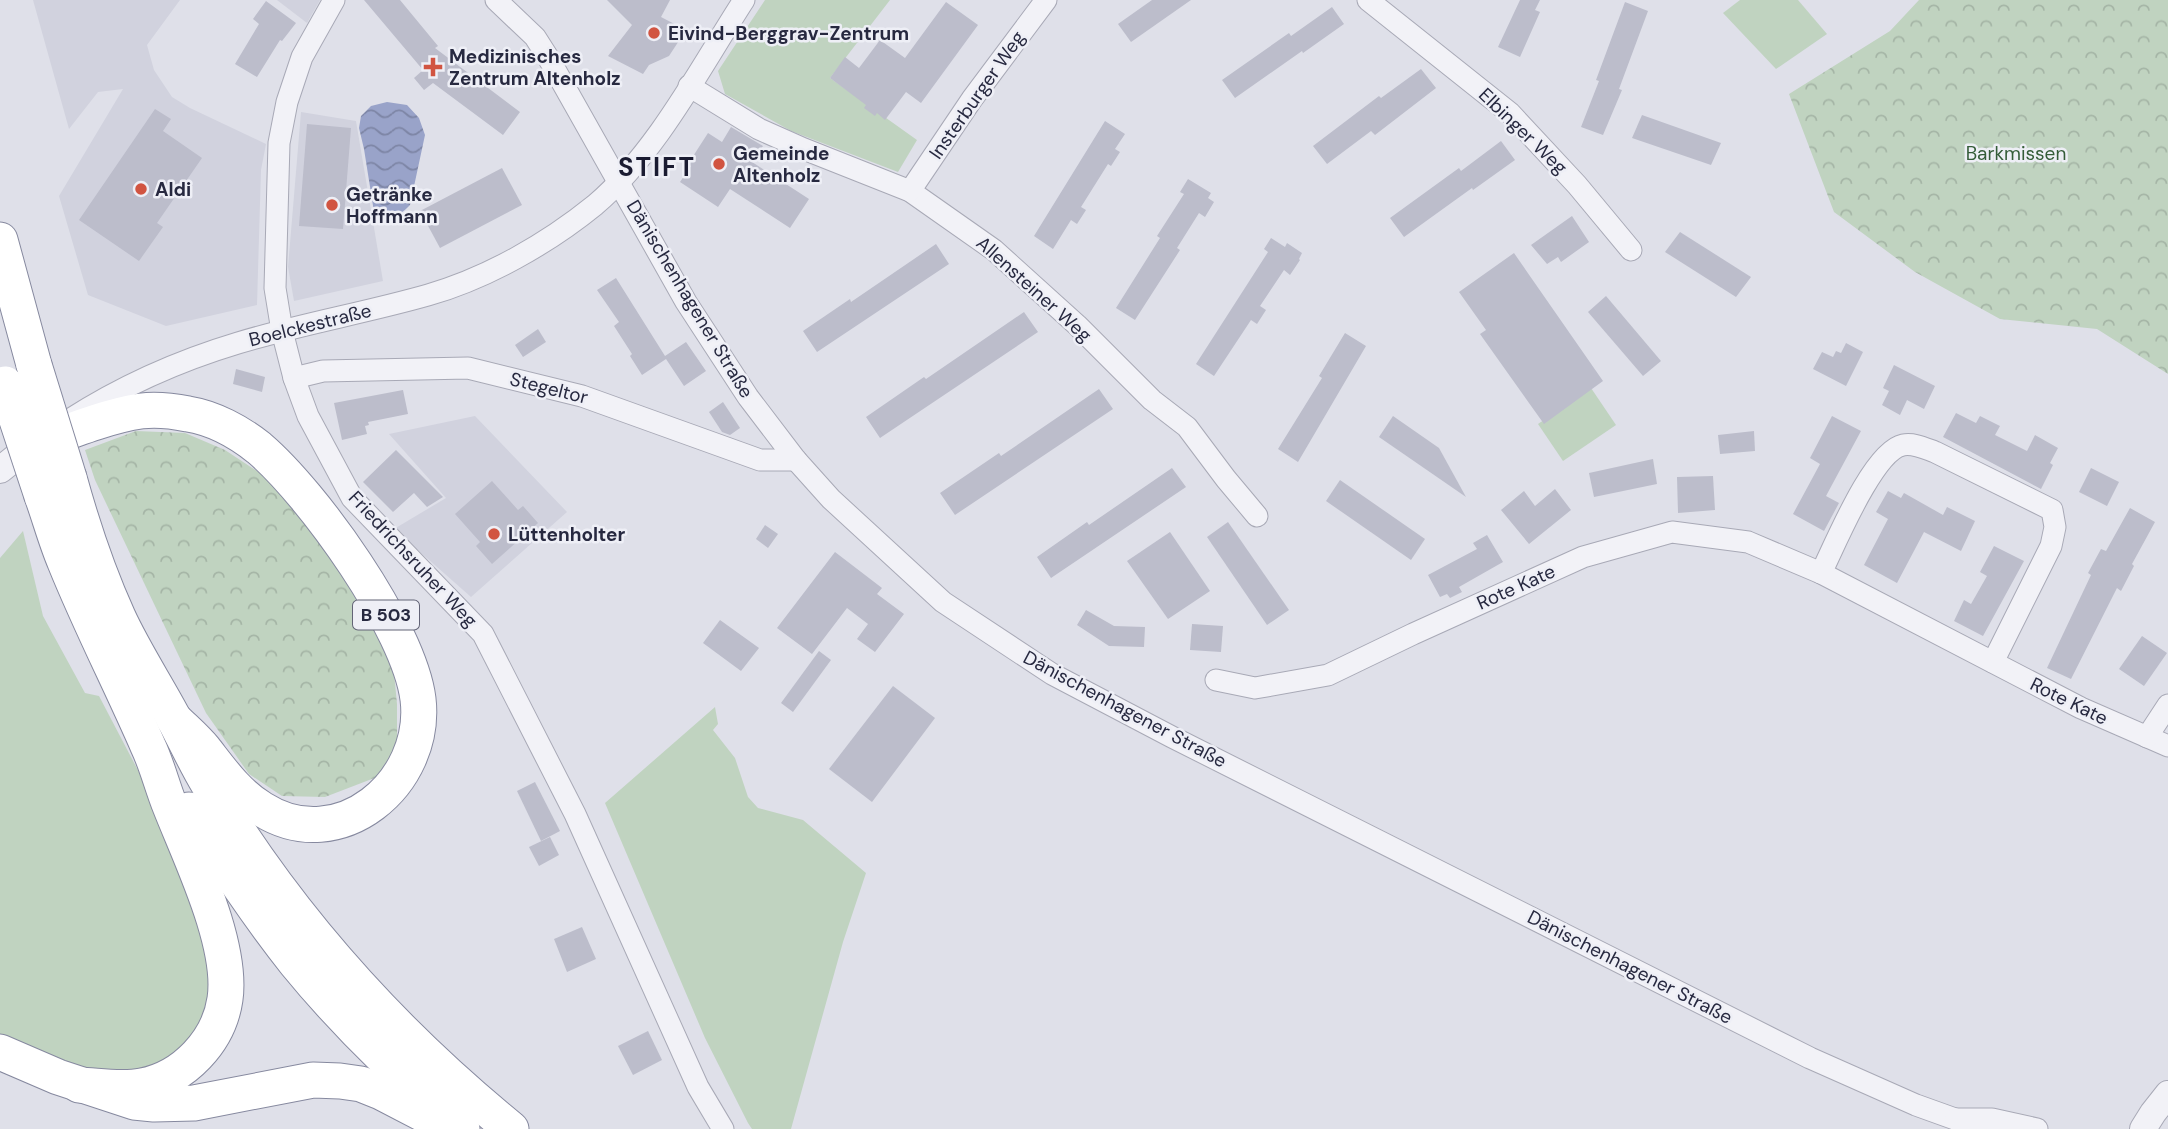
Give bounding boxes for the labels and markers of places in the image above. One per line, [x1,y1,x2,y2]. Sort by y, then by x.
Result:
place label: Eivind-Berggrav-Zentrum [668,21,909,46]
marker: Eivind-Berggrav-Zentrum [646,25,662,41]
place label: Medizinisches Zentrum Altenholz [449,44,621,91]
marker: Medizinisches Zentrum Altenholz [423,57,443,77]
place label: Gemeinde Altenholz [733,141,829,188]
marker: Gemeinde Altenholz [711,156,727,172]
place label: Aldi [155,177,191,202]
marker: Aldi [133,181,149,197]
place label: Getränke Hoffmann [346,182,438,229]
marker: Getränke Hoffmann [324,197,340,213]
place label: Lüttenholter [508,522,626,547]
marker: Lüttenholter [486,526,502,542]

